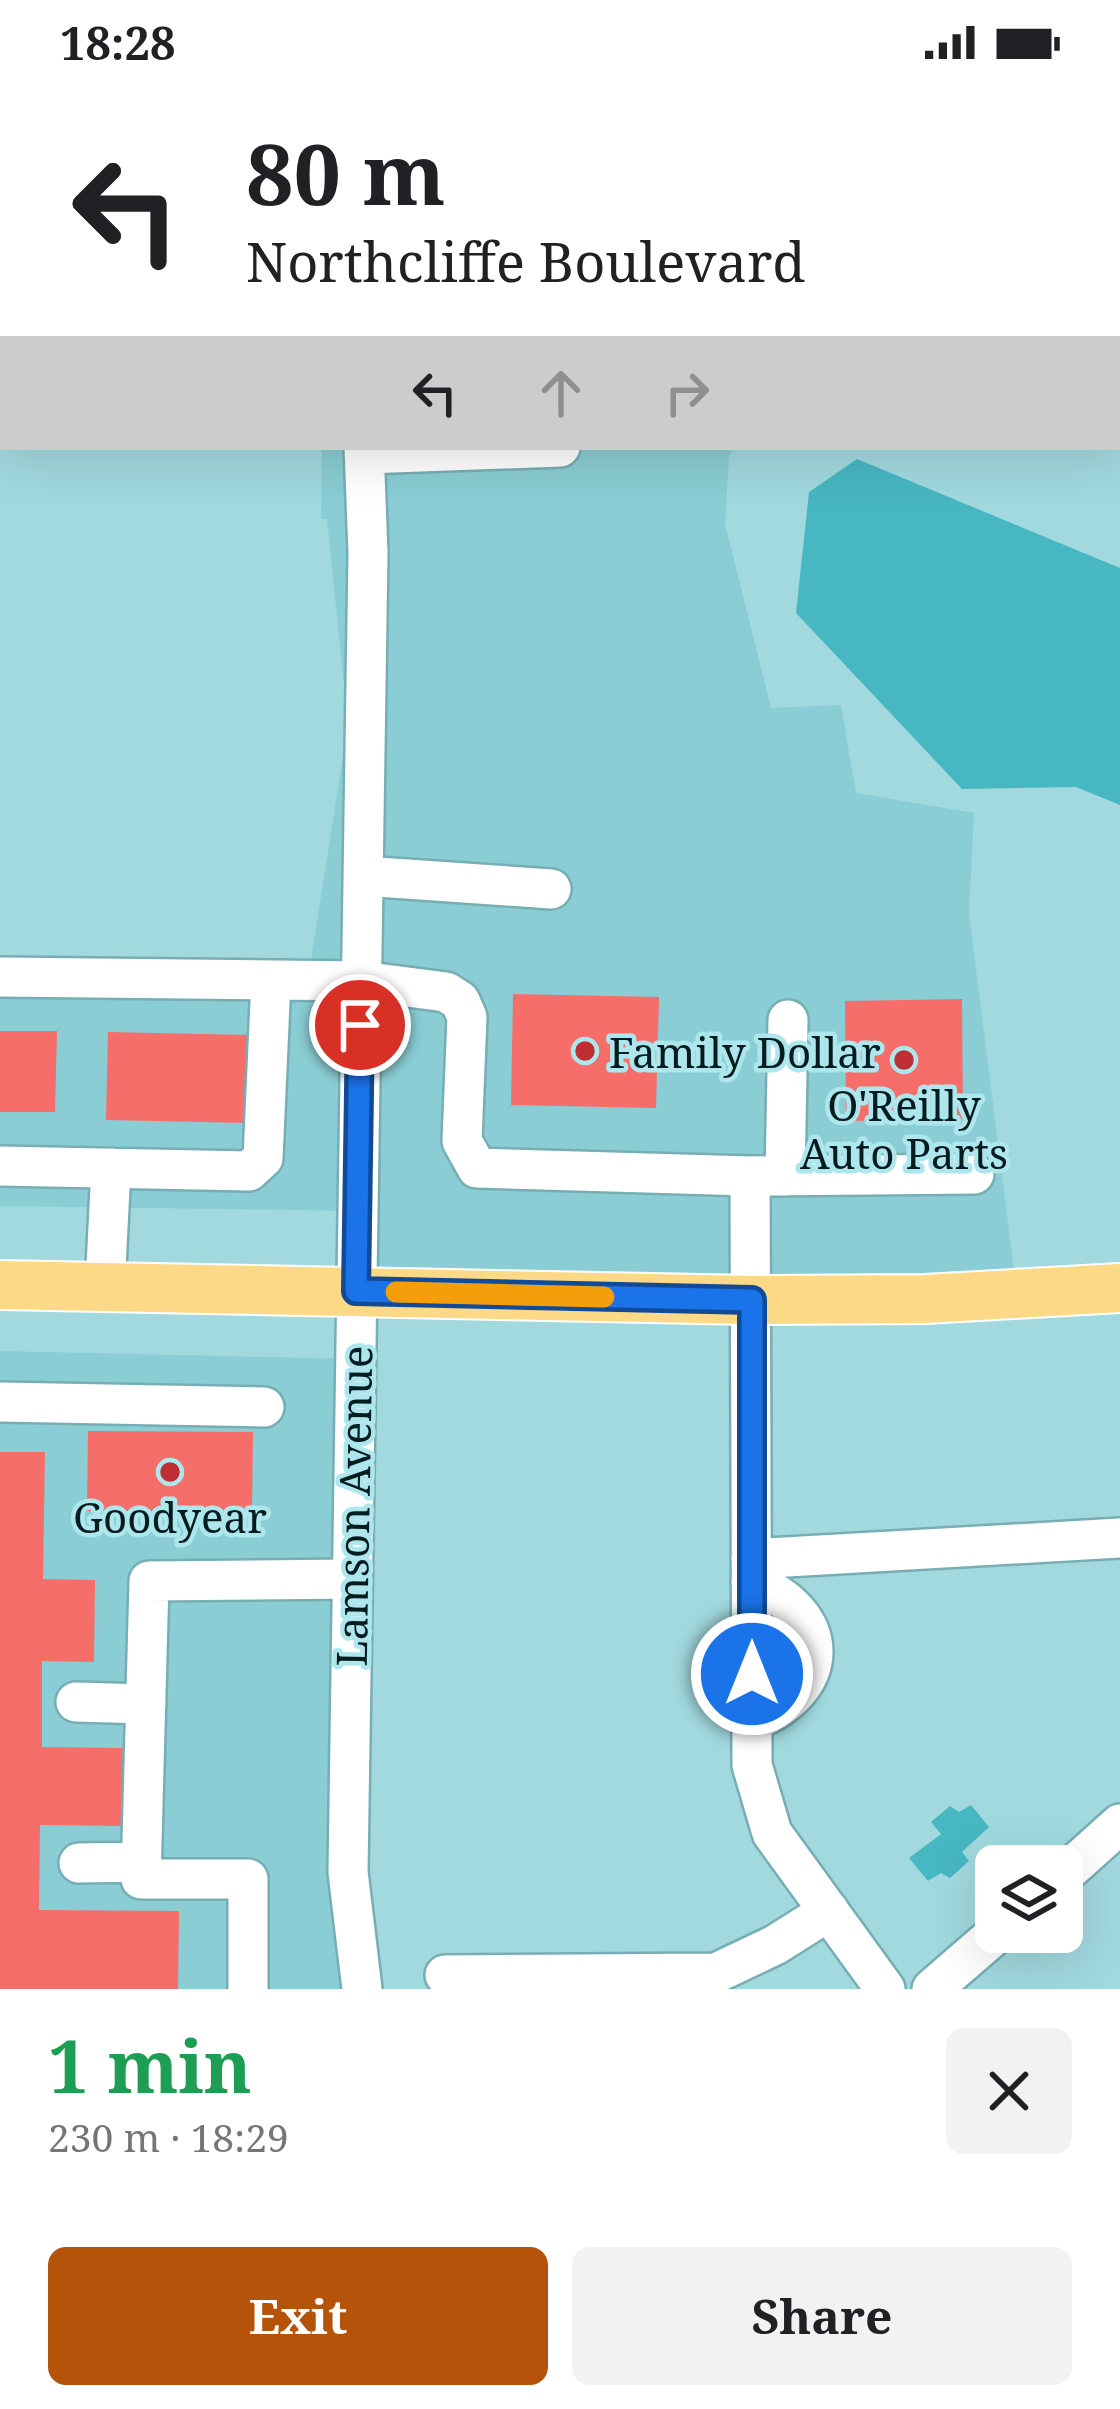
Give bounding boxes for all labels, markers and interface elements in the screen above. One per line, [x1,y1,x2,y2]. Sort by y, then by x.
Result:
text: 18:28 [60,12,175,73]
text: 80 m [246,115,446,230]
icon: left [48,132,204,288]
text: Northcliffe Boulevard [246,224,806,298]
icon: left [402,360,468,426]
icon: ahead [528,360,594,426]
icon: right [654,360,720,426]
pin [309,974,411,1076]
icon: arrive [327,992,393,1058]
place label: Family Dollar [609,1023,881,1080]
marker: Family Dollar [572,1038,598,1064]
marker: O'Reilly Auto Parts [891,1047,917,1073]
place label: O'Reilly Auto Parts [800,1076,1008,1181]
street label: Lamson Avenue [322,1345,384,1667]
marker: Goodyear [157,1459,183,1485]
place label: Goodyear [73,1488,267,1545]
position arrow [689,1611,815,1737]
map controls [975,1845,1083,1953]
button: layers [975,1845,1083,1953]
text: 1 min [48,2016,252,2114]
button: close [946,2028,1072,2154]
text: 230 m · 18:29 [48,2110,289,2163]
button: Exit [48,2247,548,2385]
button: Share [572,2247,1072,2385]

